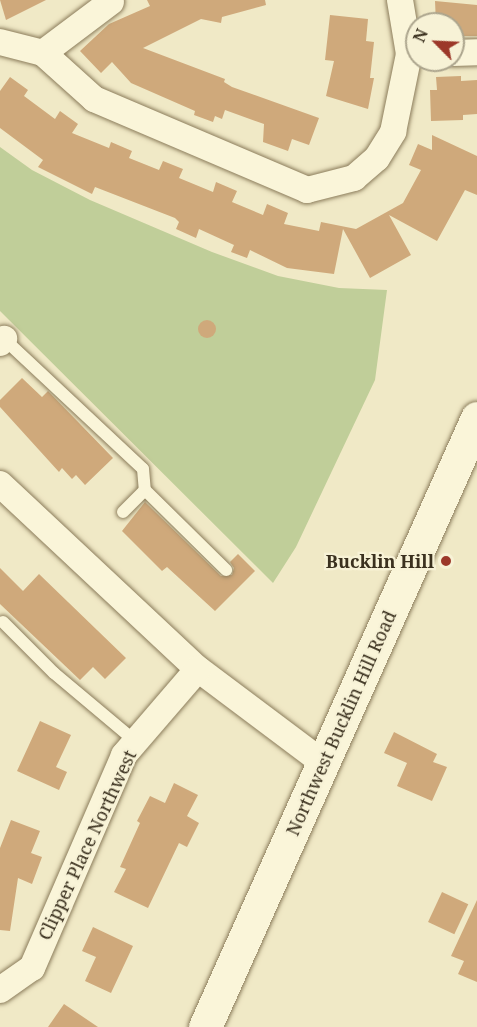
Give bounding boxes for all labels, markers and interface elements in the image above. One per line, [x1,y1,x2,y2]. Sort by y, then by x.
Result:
north arrow [405,12,465,72]
text: N [408,25,433,46]
place label: Bucklin Hill [326,550,434,572]
marker: Bucklin Hill [439,554,453,568]
street label: Northwest Bucklin Hill Road [281,607,401,839]
street label: Clipper Place Northwest [33,747,141,943]

